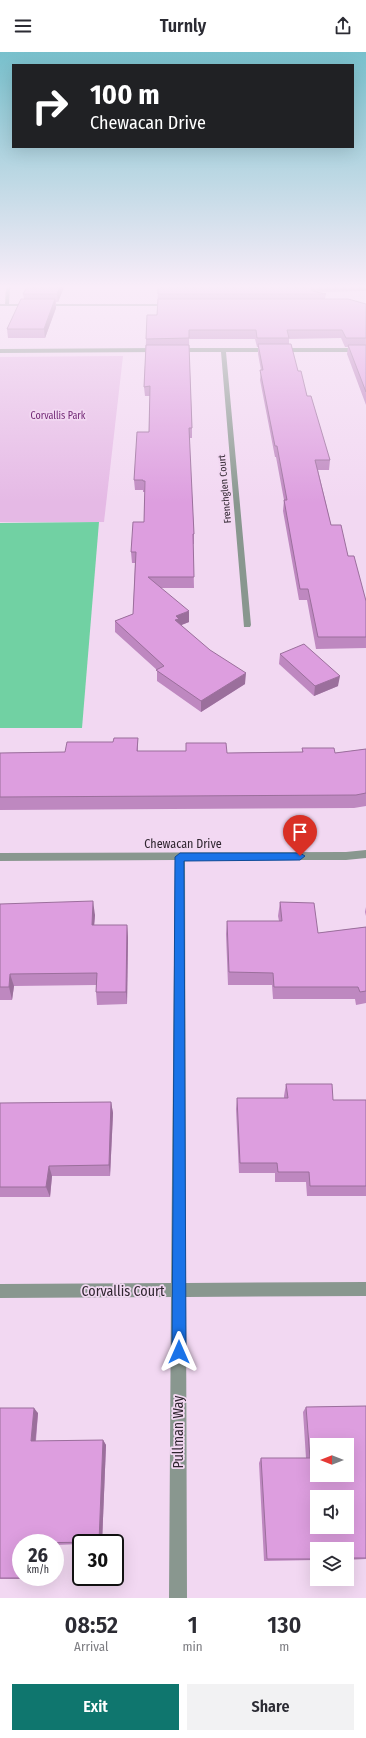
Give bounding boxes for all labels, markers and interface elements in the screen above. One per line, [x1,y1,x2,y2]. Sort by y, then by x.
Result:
icon: menu [12,15,34,37]
text: Turnly [160,15,206,37]
icon: share [332,15,354,37]
text: 100 m [90,78,160,111]
icon: right [24,80,76,132]
text: Chewacan Drive [90,112,206,134]
park label: Corvallis Park [31,410,86,422]
street label: Frenchglen Court [216,453,234,524]
pin [283,815,317,856]
icon: arrive [289,821,311,843]
street label: Chewacan Drive [144,837,222,851]
street label: Corvallis Court [81,1283,165,1300]
position arrow [158,1331,200,1373]
street label: Pullman Way [170,1395,187,1468]
north arrow [310,1438,354,1482]
map controls [310,1438,354,1586]
button: sound [310,1490,354,1534]
speed limit sign: 30 [72,1534,124,1586]
button: layers [310,1542,354,1586]
text: 26 [28,1543,48,1567]
text: km/h [27,1564,49,1576]
text: 08:52 [65,1611,118,1639]
text: 1 [188,1611,198,1639]
text: 130 [267,1611,301,1639]
text: Arrival [74,1639,109,1654]
text: min [183,1639,203,1654]
text: m [279,1639,289,1654]
button: Exit [12,1684,179,1730]
button: Share [187,1684,354,1730]

